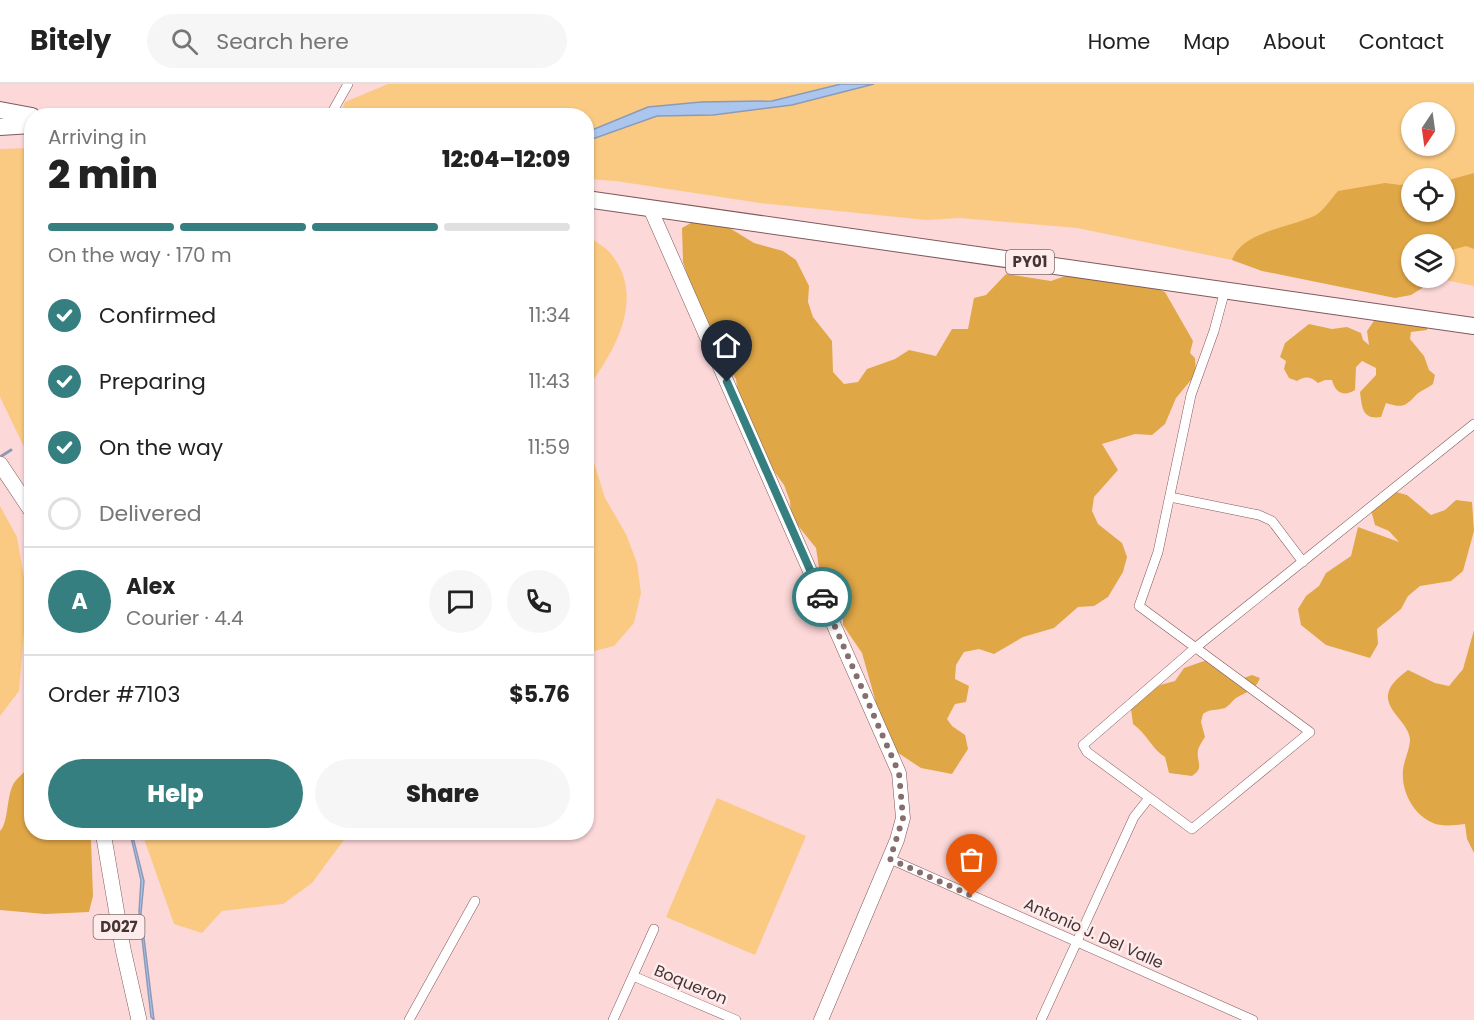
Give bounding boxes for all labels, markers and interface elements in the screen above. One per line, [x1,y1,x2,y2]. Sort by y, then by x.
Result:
search box [147,14,567,68]
text: Bitely [30,21,111,60]
icon: search [168,25,201,58]
text: Search here [216,26,349,57]
text: Home [1088,27,1150,56]
text: Map [1183,27,1230,56]
text: About [1263,27,1326,56]
text: Contact [1359,27,1444,56]
north arrow [1401,102,1455,156]
map controls [1401,102,1455,288]
text: Arriving in [48,123,147,151]
text: 12:04–12:09 [442,144,570,175]
text: 2 min [48,147,158,202]
button: locate [1401,168,1455,222]
button: layers [1401,234,1455,288]
text: On the way · 170 m [48,241,232,269]
road number: PY01 [1006,250,1054,274]
icon: check [48,299,81,332]
text: Confirmed [99,300,216,331]
text: 11:34 [529,301,570,329]
pin [701,320,752,382]
icon: home [710,329,743,362]
icon: check [48,365,81,398]
text: Preparing [99,366,206,397]
text: 11:43 [529,367,570,395]
icon: check [48,431,81,464]
text: On the way [99,432,223,463]
text: 11:59 [528,433,570,461]
text: Delivered [99,498,202,529]
courier [792,567,852,627]
button: chat [429,570,492,633]
button: phone [507,570,570,633]
text: Alex [126,571,175,602]
icon: car [806,581,839,614]
text: A [71,586,88,617]
text: Courier · 4.4 [126,604,244,632]
text: Order #7103 [48,679,180,710]
text: $5.76 [509,679,570,710]
button: Help [48,759,303,828]
button: Share [315,759,570,828]
pin [946,834,997,896]
icon: bag [955,843,988,876]
street label: Antonio J. Del Valle [1020,892,1167,975]
road number: D027 [94,915,144,939]
street label: Boqueron [651,959,731,1010]

